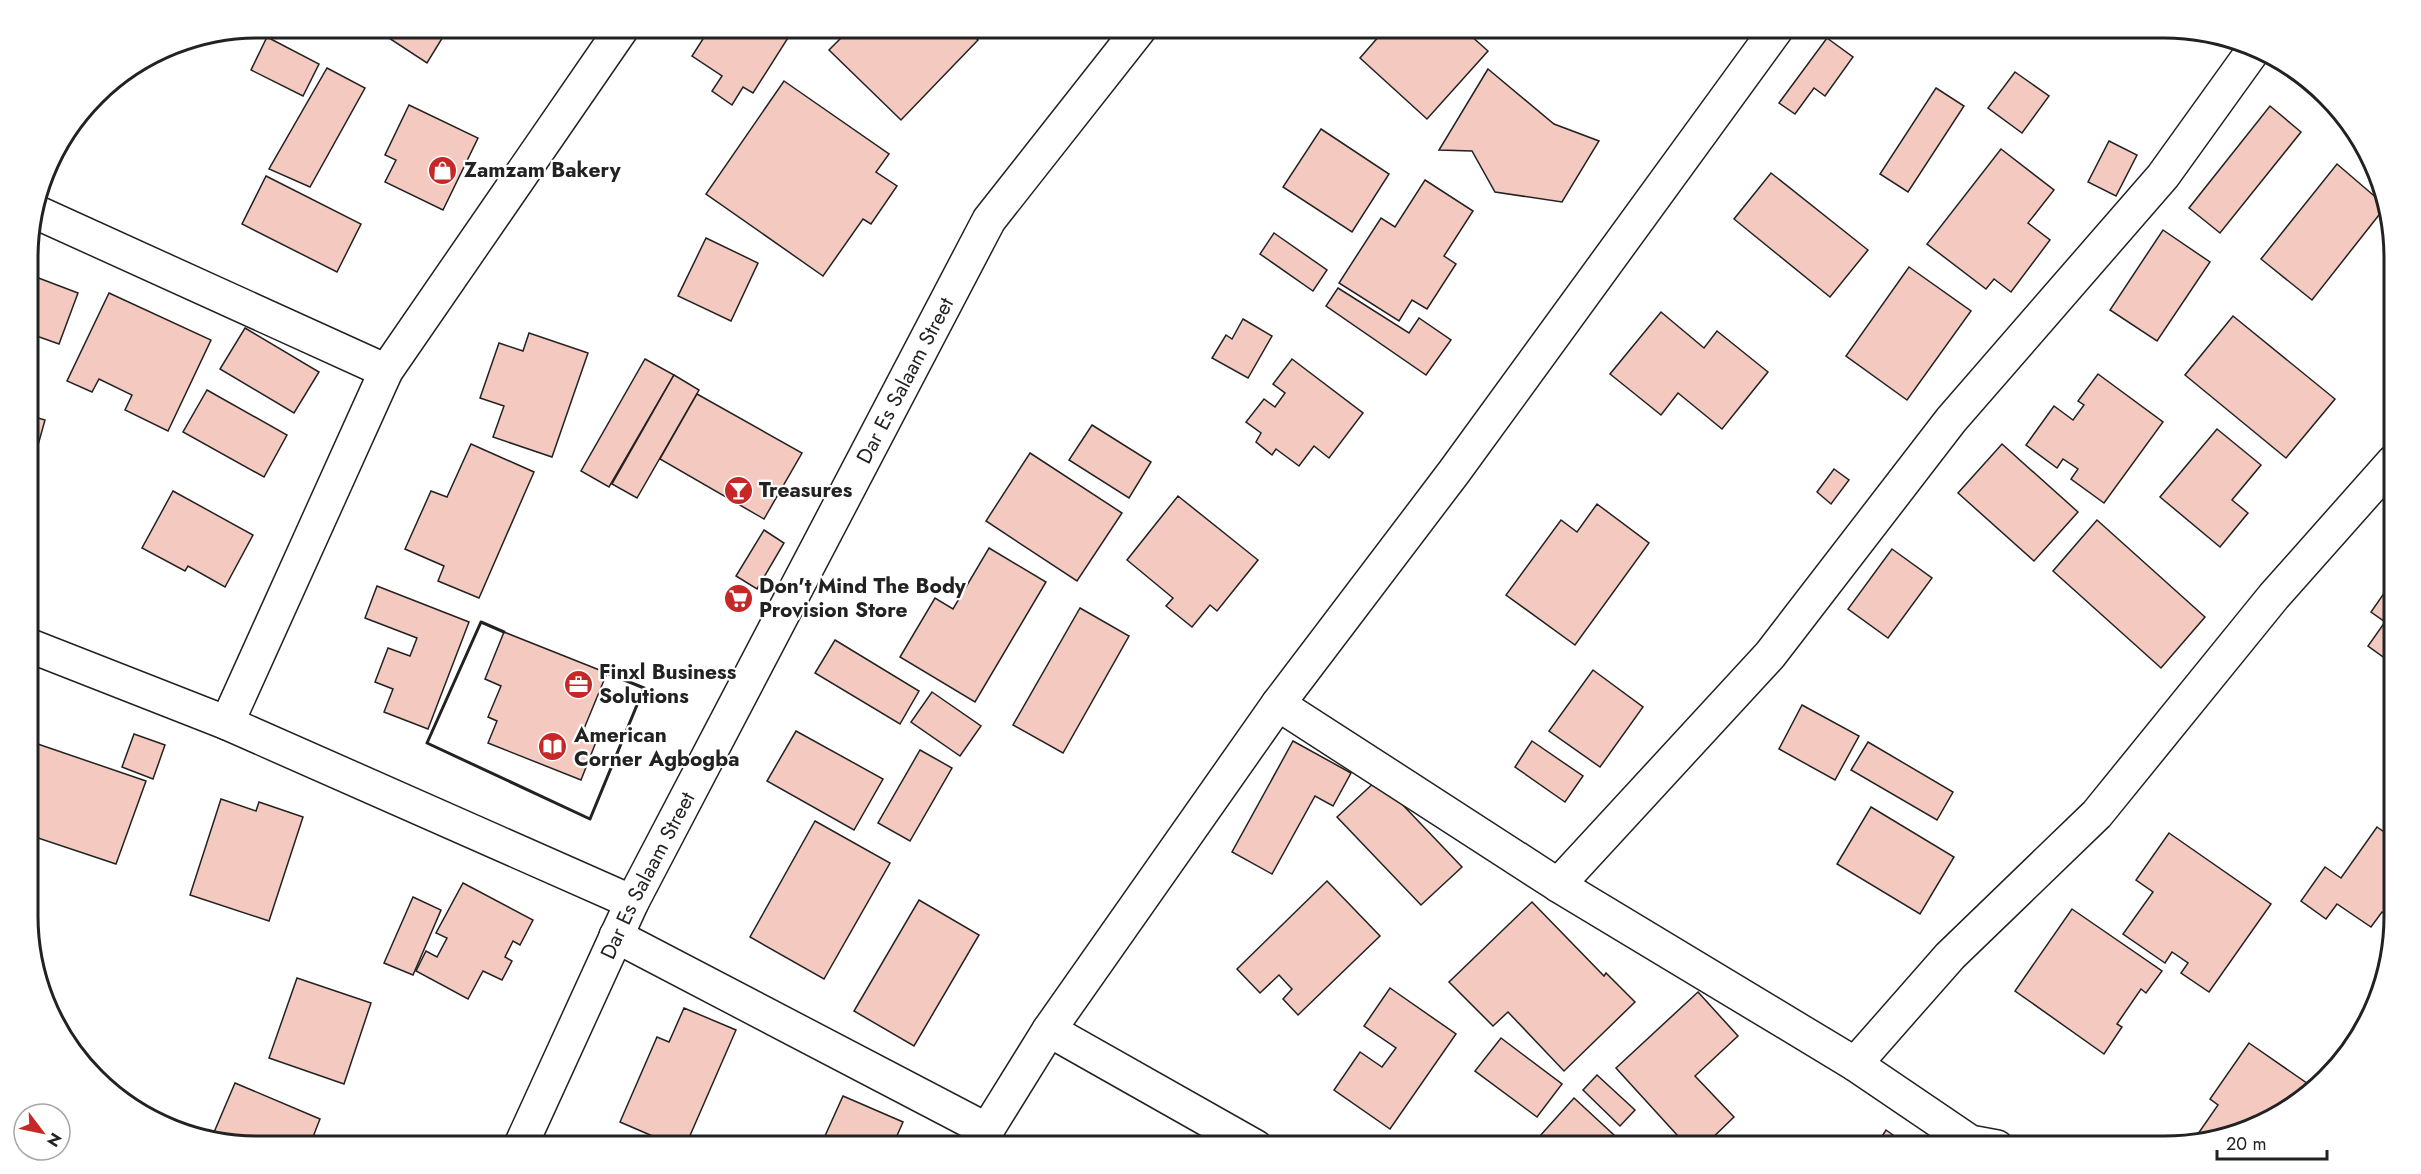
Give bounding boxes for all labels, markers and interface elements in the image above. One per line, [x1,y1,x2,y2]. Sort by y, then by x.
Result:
shop icon: Zamzam Bakery [427,154,459,186]
place label: Zamzam Bakery [464,155,622,185]
street label: Dar Es Salaam Street [849,292,961,469]
bar icon: Treasures [722,474,754,506]
place label: Treasures [759,475,853,505]
place label: Don't Mind The Body Provision Store [759,571,967,625]
supermarket icon: Don't Mind The Body Provision Store [722,582,754,614]
place label: Finxl Business Solutions [599,657,737,711]
office icon: Finxl Business Solutions [562,668,594,700]
place label: American Corner Agbogba [573,720,739,774]
library icon: American Corner Agbogba [537,731,569,763]
street label: Dar Es Salaam Street [593,787,702,964]
north arrow [12,1102,72,1162]
scale bar [2217,1123,2326,1161]
text: N [41,1128,67,1151]
text: 20 m [2226,1131,2266,1157]

